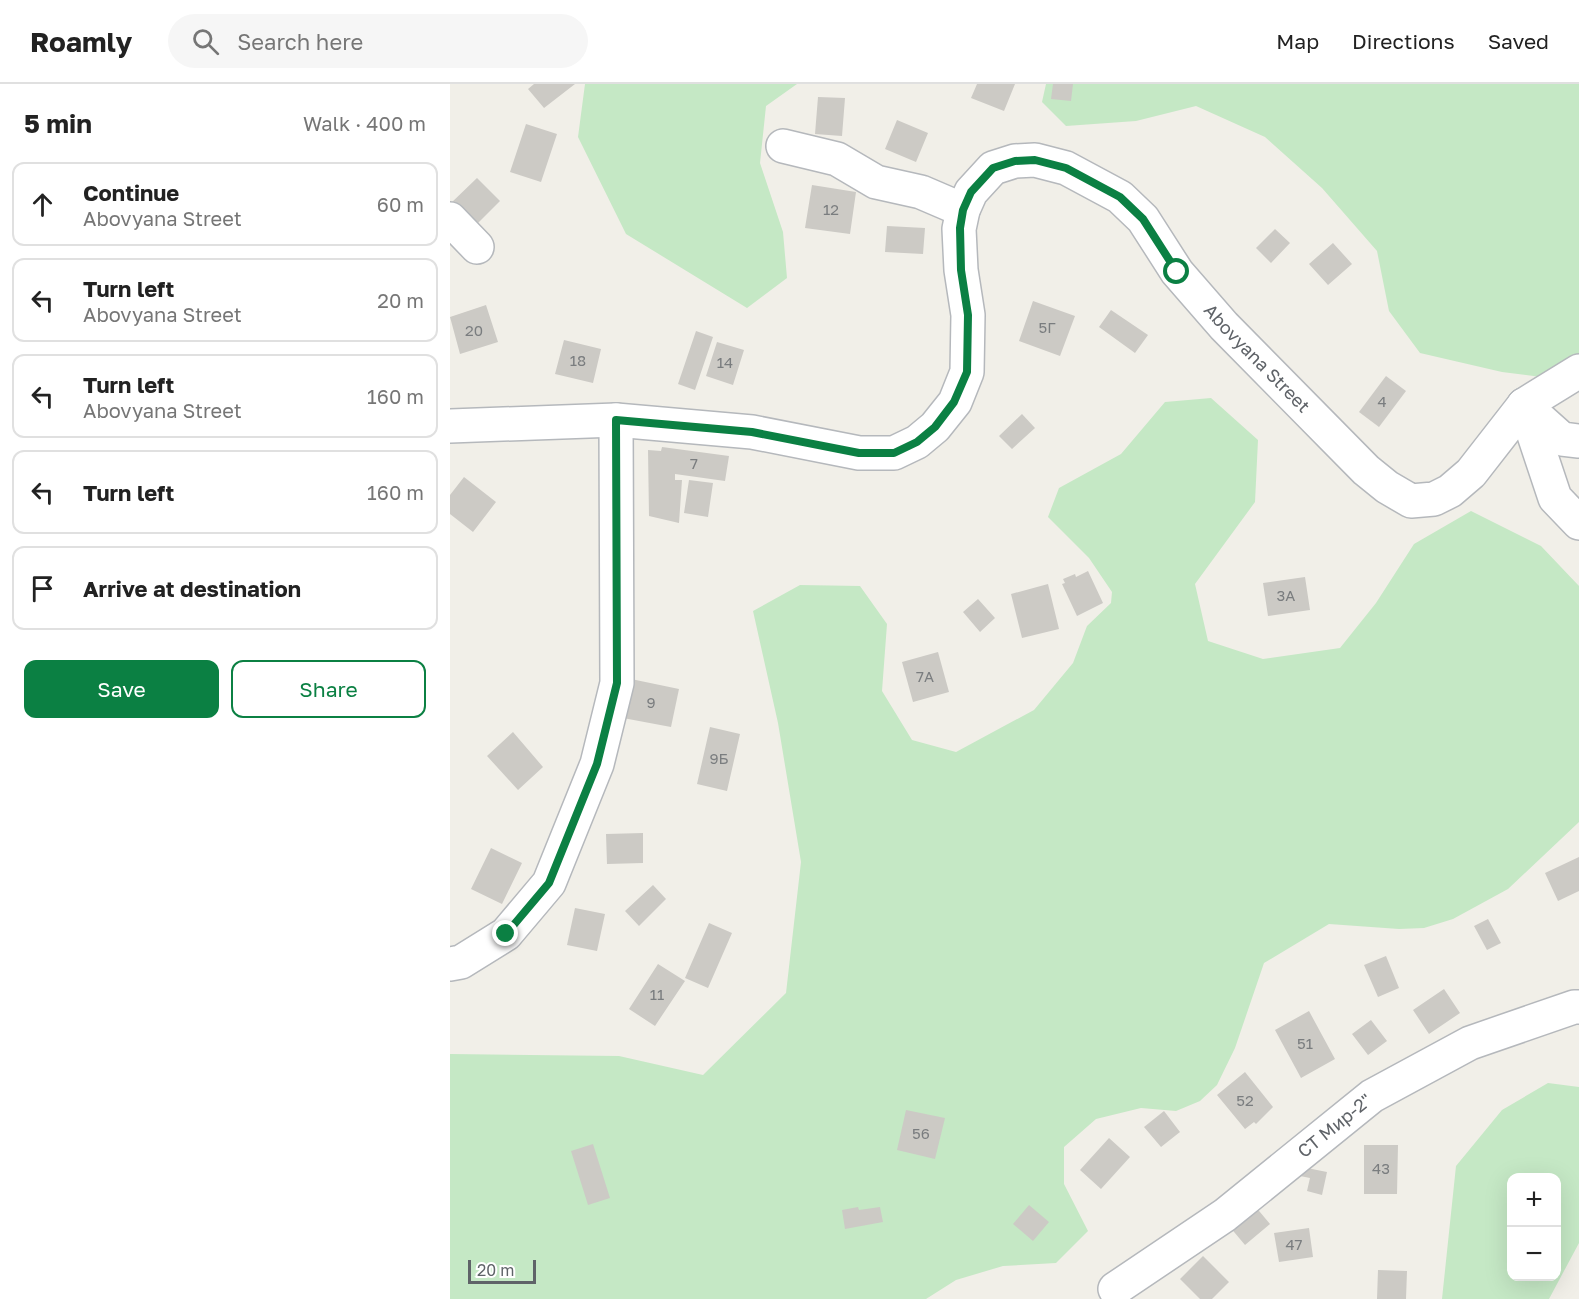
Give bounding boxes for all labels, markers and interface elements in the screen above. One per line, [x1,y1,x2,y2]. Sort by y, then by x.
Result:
search box [168,14,588,68]
text: Roamly [30,25,132,58]
icon: search [189,25,222,58]
text: Search here [237,28,363,55]
text: Map [1276,28,1319,54]
text: Directions [1352,28,1455,54]
text: Saved [1488,28,1549,54]
text: 5 min [24,108,92,139]
text: Walk · 400 m [303,111,426,135]
text: Continue [83,179,179,206]
icon: ahead [26,188,59,221]
text: 60 m [377,192,424,216]
house number: 12 [823,200,839,218]
text: Abovyana Street [83,206,242,230]
route start [1163,258,1189,284]
text: Turn left [83,275,174,302]
icon: left [26,284,59,317]
text: 20 m [377,288,424,312]
street label: Abovyana Street [1200,299,1315,417]
text: Abovyana Street [83,302,242,326]
house number: 5Г [1038,318,1056,336]
house number: 20 [465,321,483,339]
house number: 18 [570,351,586,369]
house number: 14 [717,353,733,371]
text: Turn left [83,371,174,398]
icon: left [26,380,59,413]
text: 160 m [367,384,424,408]
house number: 4 [1377,392,1387,410]
text: Abovyana Street [83,398,242,422]
house number: 7 [690,454,698,472]
icon: left [26,476,59,509]
text: Turn left [83,479,174,506]
text: 160 m [367,480,424,504]
icon: arrive [26,572,59,605]
text: Arrive at destination [83,575,301,602]
house number: 3А [1277,586,1295,604]
button: Save [24,660,219,718]
button: Share [231,660,426,718]
house number: 7А [916,667,934,685]
house number: 9 [646,693,656,711]
house number: 9Б [709,749,729,767]
route end [492,920,518,946]
house number: 11 [650,985,664,1003]
house number: 51 [1297,1034,1313,1052]
street label: СТ Мир-2" [1293,1089,1376,1162]
house number: 52 [1236,1091,1254,1109]
house number: 56 [912,1124,930,1142]
house number: 43 [1372,1159,1390,1177]
map controls [1507,1173,1561,1281]
button: + [1507,1173,1561,1227]
button: − [1507,1227,1561,1281]
house number: 47 [1285,1235,1303,1253]
scale bar [468,1257,536,1284]
text: 20 m [477,1260,514,1280]

